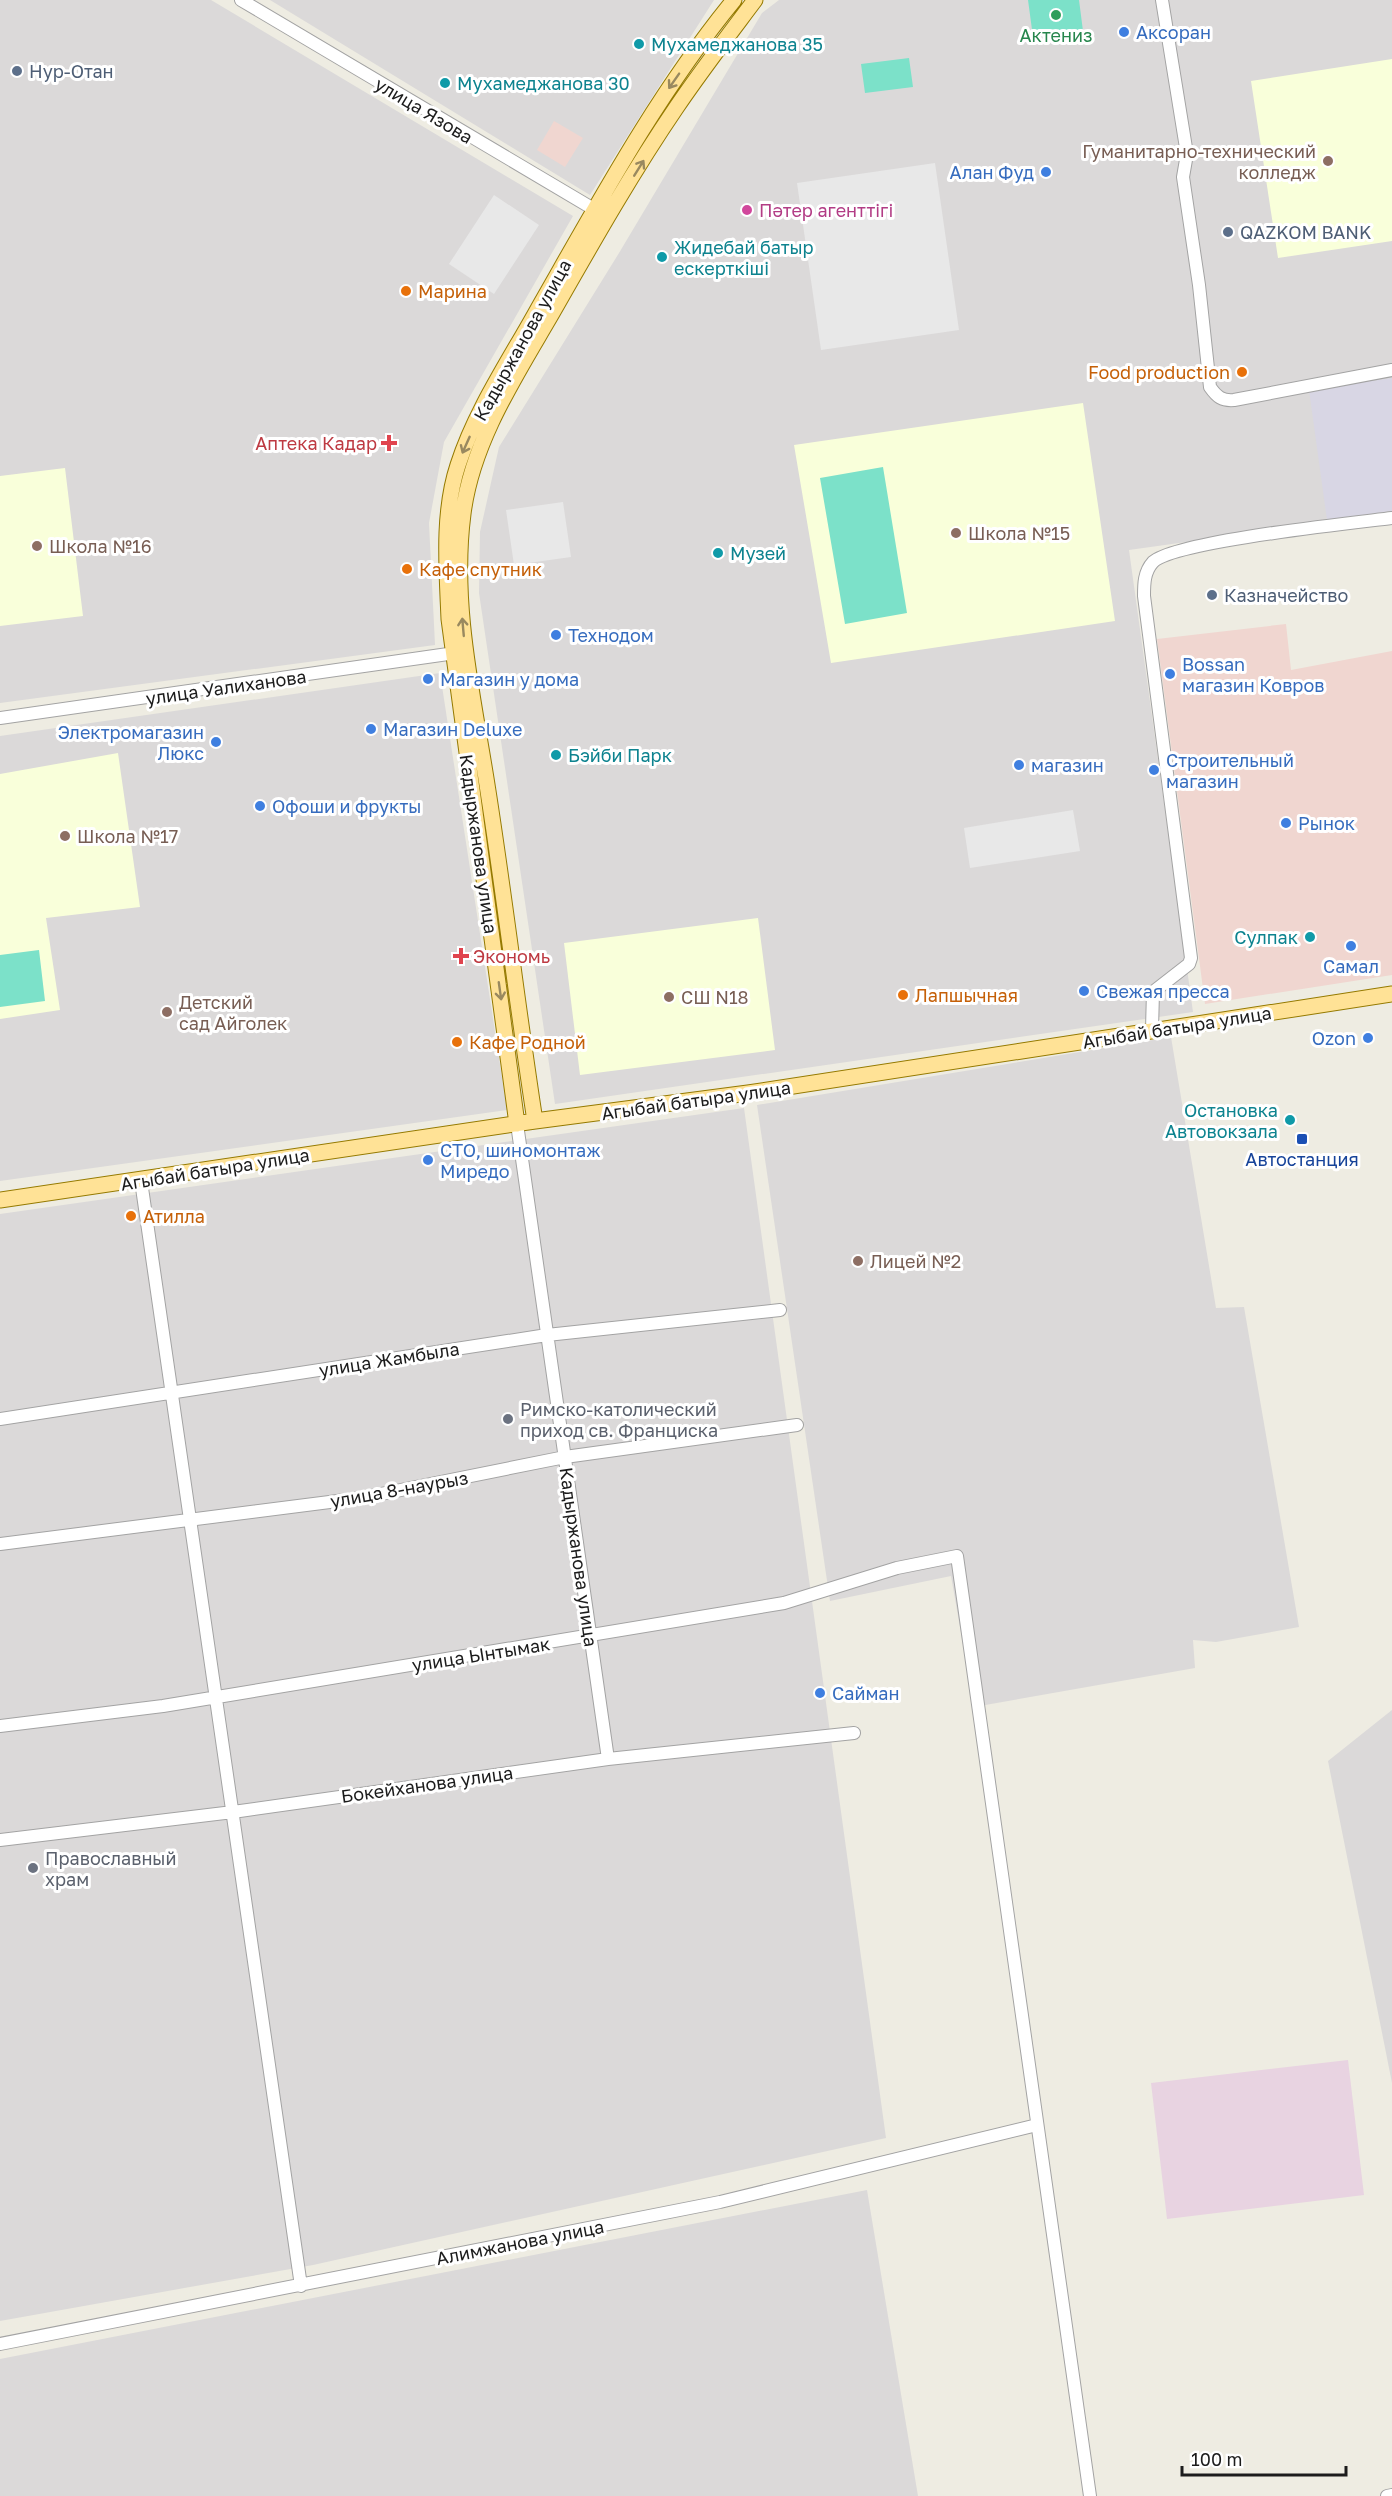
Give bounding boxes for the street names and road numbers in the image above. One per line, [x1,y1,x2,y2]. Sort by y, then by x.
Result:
street label: улица Язова [371,72,477,148]
street label: Кадыржанова улица [468,255,576,425]
street label: улица Уалиханова [144,665,308,709]
street label: Кадыржанова улица [456,753,502,935]
street label: Агыбай батыра улица [1081,1001,1273,1053]
street label: Агыбай батыра улица [600,1076,792,1124]
street label: Агыбай батыра улица [119,1143,311,1195]
street label: улица Жамбыла [317,1337,461,1381]
street label: улица 8-наурыз [328,1466,470,1512]
street label: Кадыржанова улица [556,1466,602,1648]
street label: улица Ынтымак [410,1632,552,1676]
street label: Бокейханова улица [340,1761,514,1807]
street label: Алимжанова улица [434,2215,606,2269]

